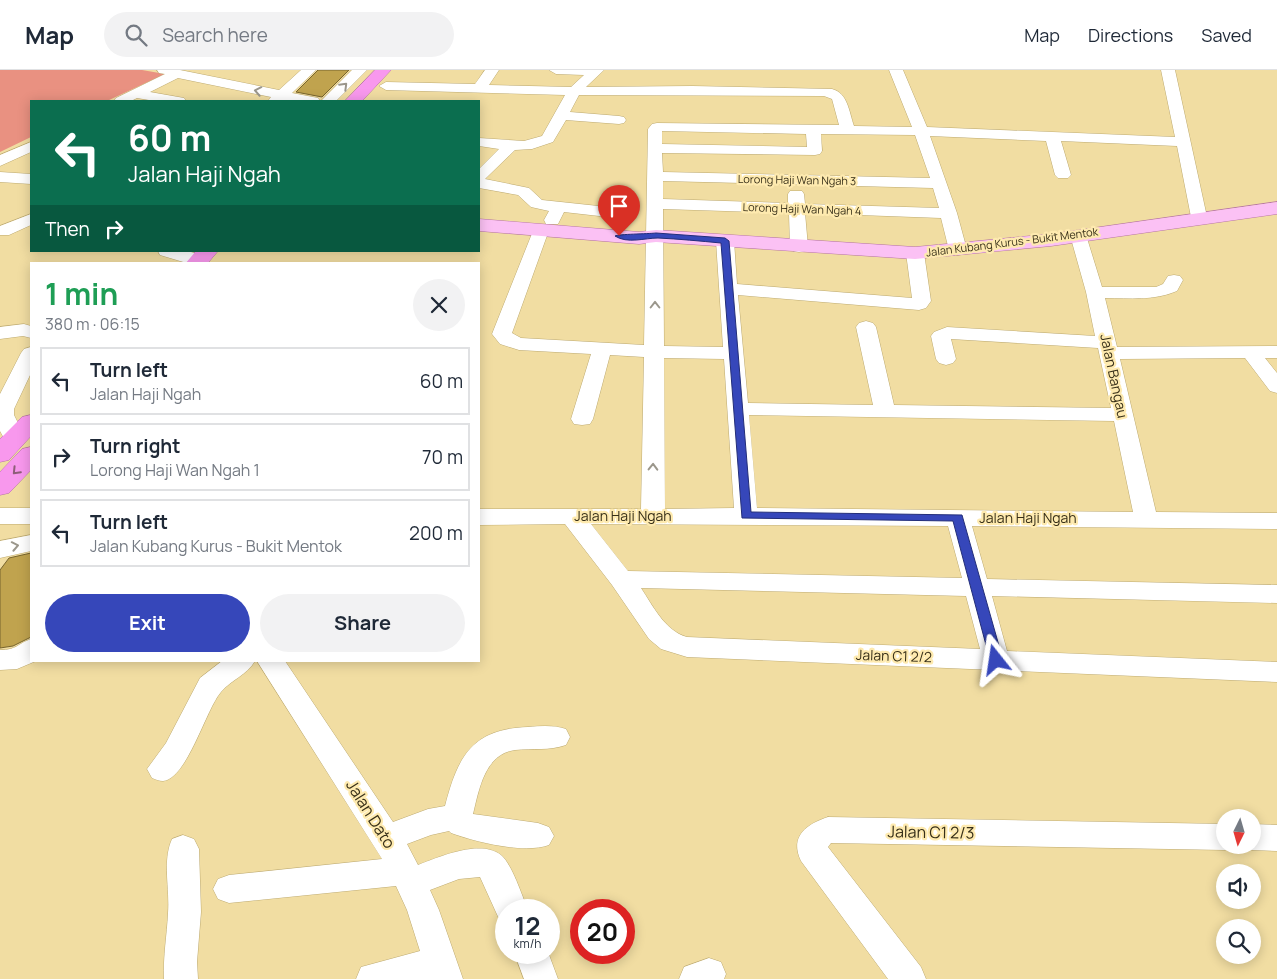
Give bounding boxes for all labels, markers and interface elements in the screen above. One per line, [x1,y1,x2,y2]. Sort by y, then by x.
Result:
search box [104,12,454,57]
text: Map [25,18,74,51]
icon: search [122,21,150,49]
text: Search here [162,22,268,48]
text: Map [1024,23,1060,47]
text: Directions [1088,23,1173,47]
text: Saved [1201,23,1252,47]
one-way arrow [338,82,347,91]
one-way arrow [254,86,263,96]
text: 60 m [128,114,211,162]
icon: left [45,120,110,185]
text: Jalan Haji Ngah [128,159,281,189]
street label: Lorong Haji Wan Ngah 3 [738,171,856,188]
pin [598,185,640,236]
icon: arrive [605,192,633,220]
street label: Lorong Haji Wan Ngah 4 [742,199,862,218]
icon: right [100,215,128,243]
text: Then [45,216,90,242]
street label: Jalan Kubang Kurus - Bukit Mentok [925,223,1099,260]
text: 1 min [45,273,118,314]
button: close [413,279,465,331]
one-way arrow [650,300,660,308]
text: 380 m · 06:15 [45,313,140,335]
street label: Jalan Bangau [1096,332,1133,420]
text: Turn left [90,357,168,383]
icon: left [47,367,75,395]
text: 60 m [420,368,463,394]
text: Jalan Haji Ngah [90,383,201,405]
text: Turn right [90,433,180,459]
icon: right [47,443,75,471]
text: 70 m [422,444,463,470]
text: Lorong Haji Wan Ngah 1 [90,459,260,481]
one-way arrow [648,463,659,471]
one-way arrow [13,466,22,475]
street label: Jalan Haji Ngah [574,506,672,525]
street label: Jalan Haji Ngah [979,508,1077,527]
text: Turn left [90,509,168,535]
icon: left [47,519,75,547]
text: 200 m [409,520,463,546]
text: Jalan Kubang Kurus - Bukit Mentok [90,535,342,557]
one-way arrow [11,541,20,551]
button: Exit [45,594,250,652]
button: Share [260,594,465,652]
position arrow [969,633,1021,685]
street label: Jalan C1 2/2 [856,645,932,666]
street label: Jalan Dato [341,776,401,852]
north arrow [1216,809,1261,854]
map controls [1216,809,1261,964]
street label: Jalan C1 2/3 [887,820,975,844]
button: sound [1216,864,1261,909]
speed limit sign: 20 [570,899,635,964]
text: 12 [515,908,540,943]
button: search [1216,919,1261,964]
text: km/h [514,935,541,952]

